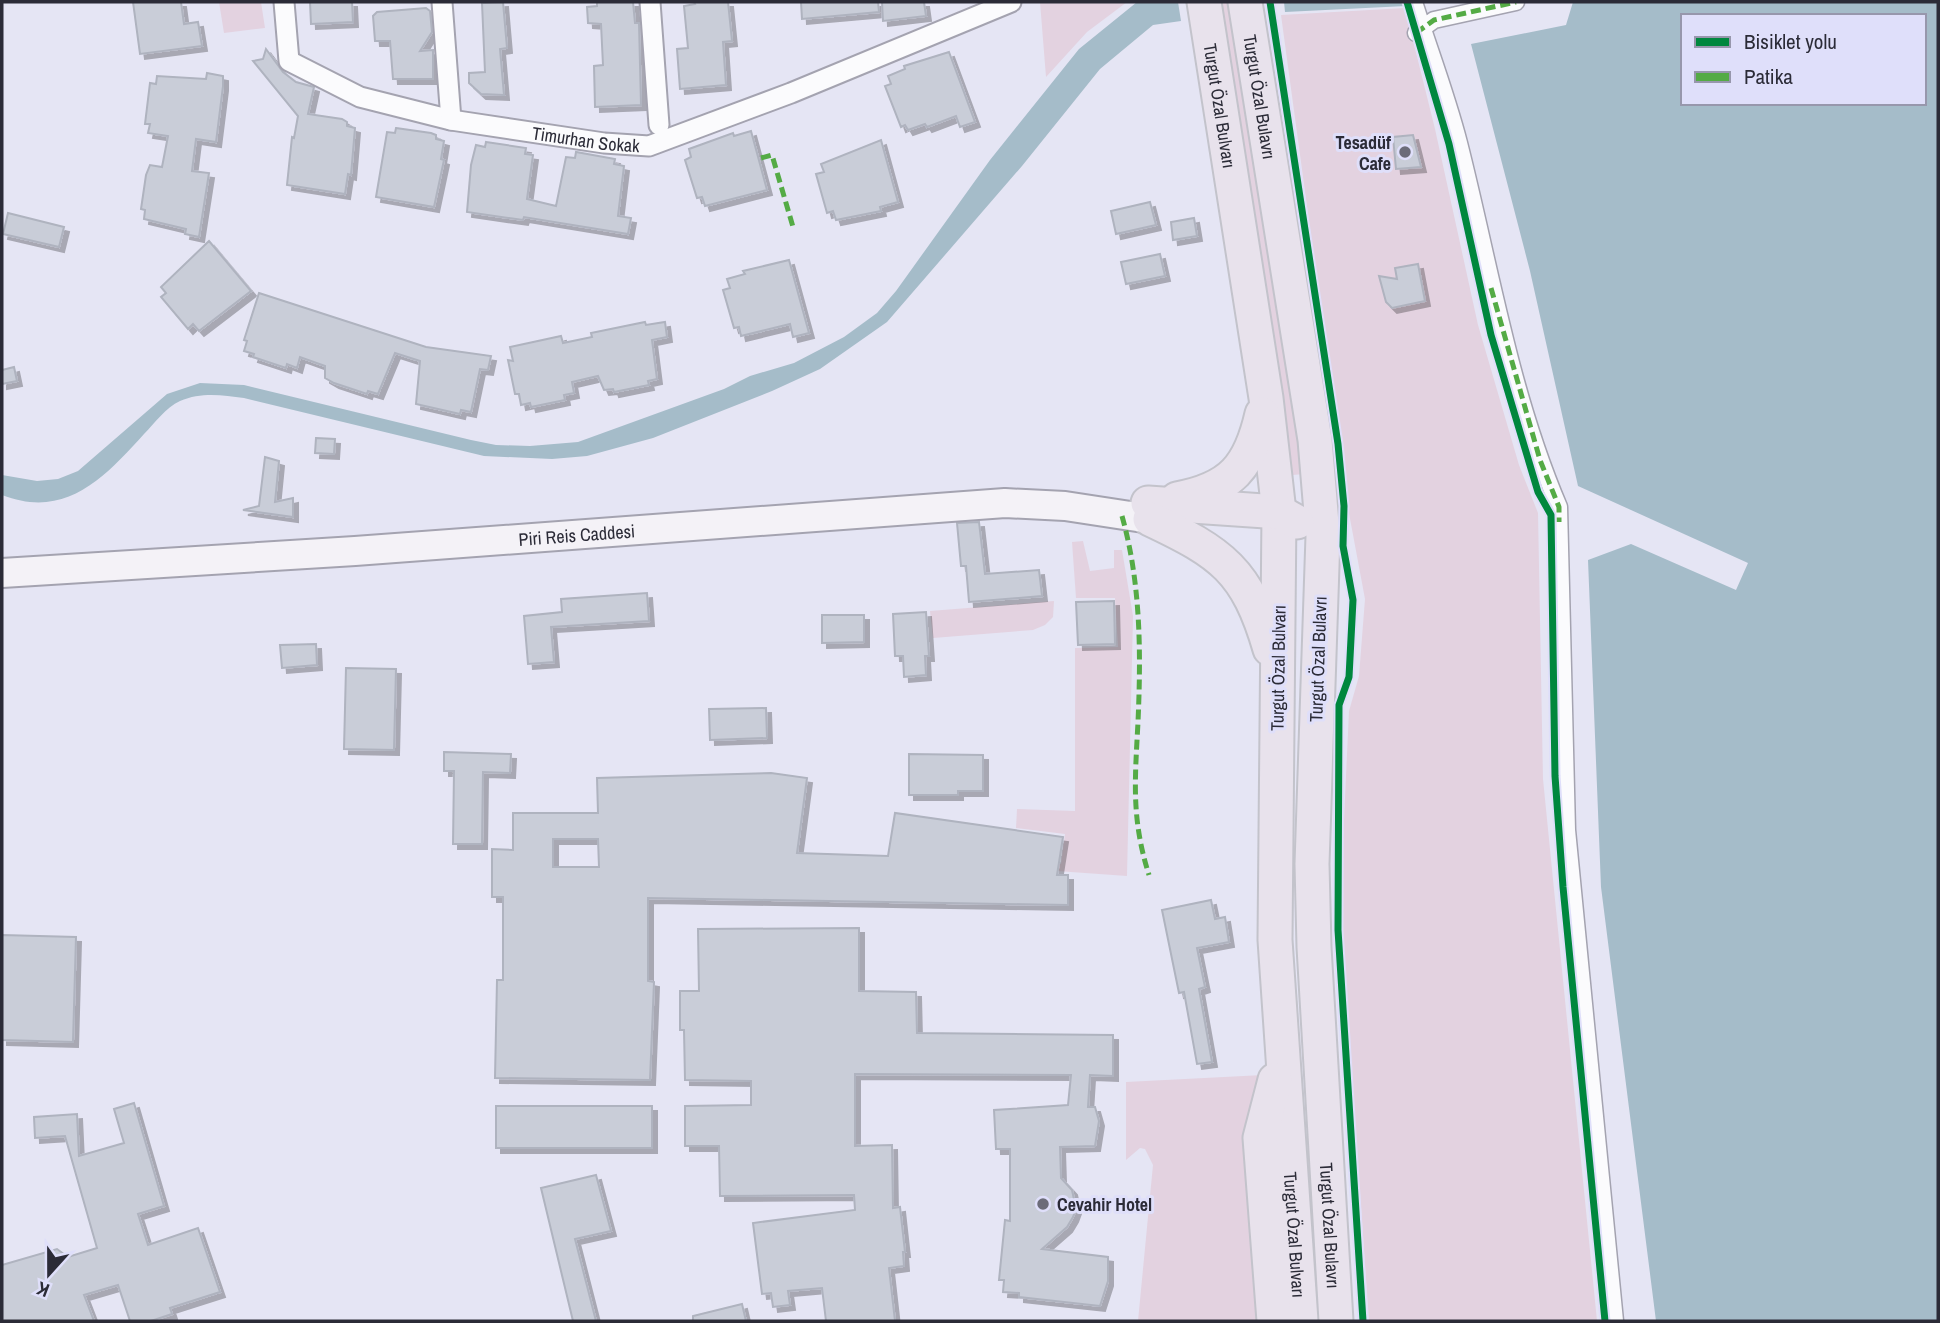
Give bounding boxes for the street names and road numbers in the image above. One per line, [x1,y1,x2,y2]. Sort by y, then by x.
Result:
street label: Turgut Özal Bulavrı [1238,33,1282,161]
street label: Turgut Özal Bulvarı [1198,42,1242,170]
street label: Timurhan Sokak [531,120,641,158]
street label: Piri Reis Caddesi [518,518,636,551]
street label: Turgut Özal Bulavrı [1303,596,1333,722]
street label: Turgut Özal Bulvarı [1264,605,1292,731]
street label: Turgut Özal Bulavrı [1314,1162,1347,1289]
street label: Turgut Özal Bulvarı [1278,1171,1312,1298]

